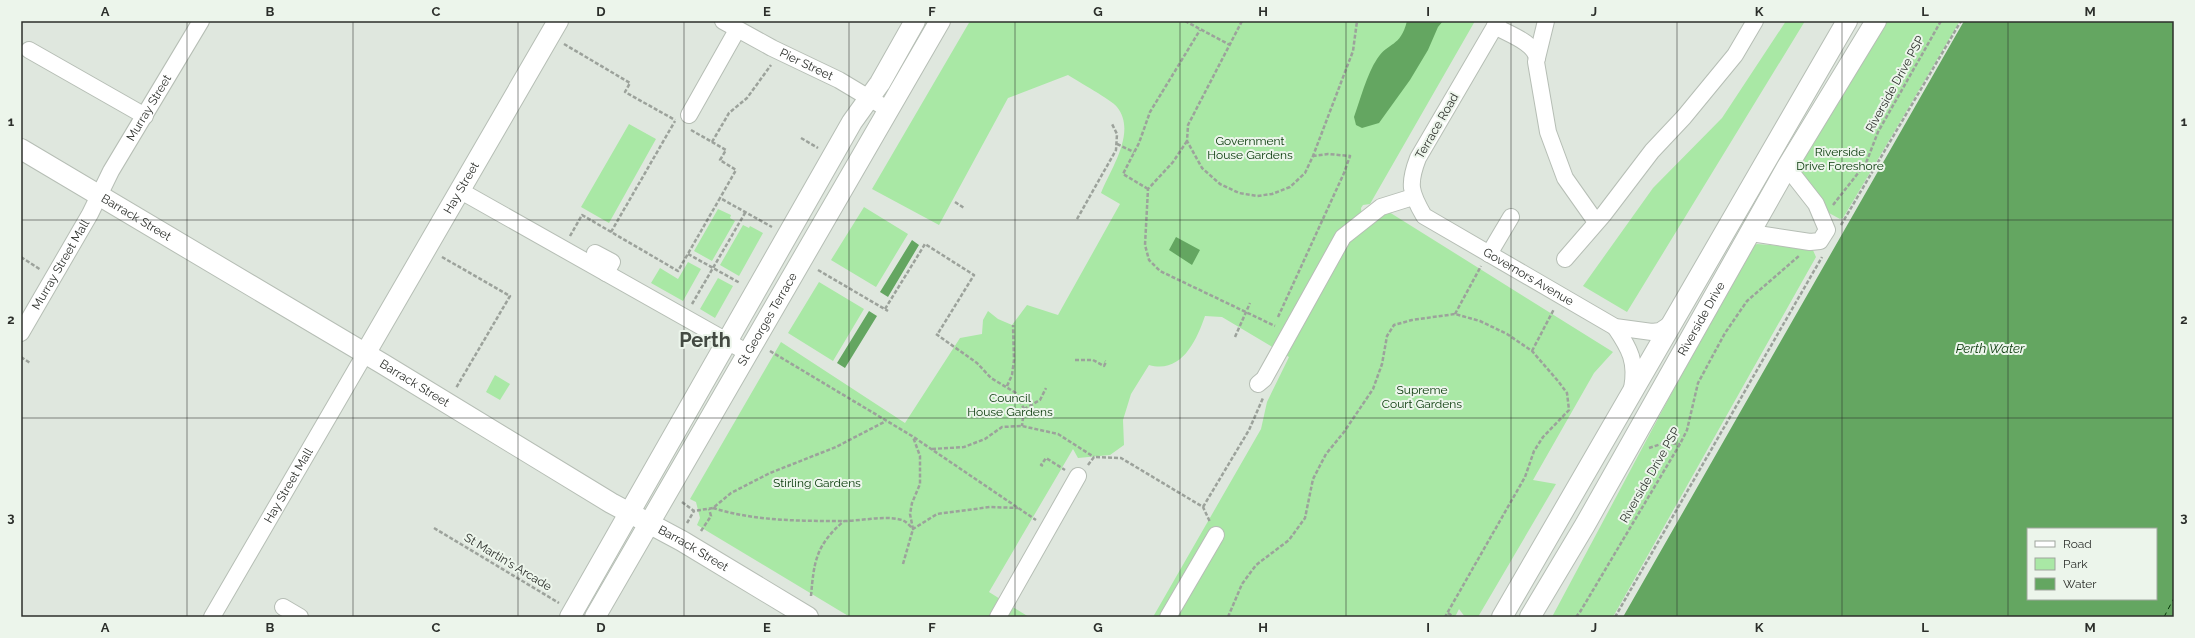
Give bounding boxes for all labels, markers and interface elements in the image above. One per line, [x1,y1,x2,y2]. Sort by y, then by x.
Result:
text: A [101,4,110,19]
text: B [266,4,275,19]
text: C [432,4,441,19]
text: D [596,4,606,19]
text: E [763,4,771,19]
text: F [928,4,936,19]
text: G [1093,4,1103,19]
text: H [1258,4,1268,19]
text: I [1426,4,1430,19]
text: J [1591,4,1597,19]
text: K [1755,4,1764,19]
text: L [1921,4,1929,19]
text: M [2084,4,2096,19]
street label: Riverside Drive PSP [1863,33,1927,135]
street label: Pier Street [777,46,835,83]
street label: Murray Street [124,72,174,144]
street label: Terrace Road [1413,91,1461,161]
text: 1 [8,114,15,129]
text: 1 [2181,114,2188,129]
park label: Government House Gardens [1207,134,1293,162]
park label: Riverside Drive Foreshore [1796,145,1884,173]
street label: Hay Street [441,159,482,216]
street label: Barrack Street [99,191,174,244]
street label: Murray Street Mall [29,217,93,312]
street label: Governors Avenue [1481,245,1576,308]
street label: St Georges Terrace [735,270,800,369]
street label: Riverside Drive [1675,279,1728,358]
text: 2 [7,312,15,327]
text: 2 [2180,312,2188,327]
district label: Perth [679,328,731,352]
water label: Perth Water [1956,341,2025,356]
street label: Barrack Street [377,357,452,410]
park label: Supreme Court Gardens [1382,383,1462,411]
park label: Council House Gardens [967,391,1053,419]
street label: Riverside Drive PSP [1617,424,1683,525]
street label: Hay Street Mall [261,445,316,526]
park label: Stirling Gardens [773,476,861,490]
text: 3 [7,510,15,525]
text: 3 [2180,510,2188,525]
street label: Barrack Street [656,523,731,574]
legend [2027,528,2157,600]
street label: St Martin's Arcade [462,530,554,594]
text: Road [2063,537,2092,551]
text: Park [2063,557,2088,571]
text: Water [2063,577,2097,591]
text: A [101,620,110,635]
text: B [266,620,275,635]
text: C [432,620,441,635]
text: D [596,620,606,635]
text: E [763,620,771,635]
text: F [928,620,936,635]
text: G [1093,620,1103,635]
text: H [1258,620,1268,635]
text: I [1426,620,1430,635]
text: J [1591,620,1597,635]
text: K [1755,620,1764,635]
text: L [1921,620,1929,635]
text: M [2084,620,2096,635]

